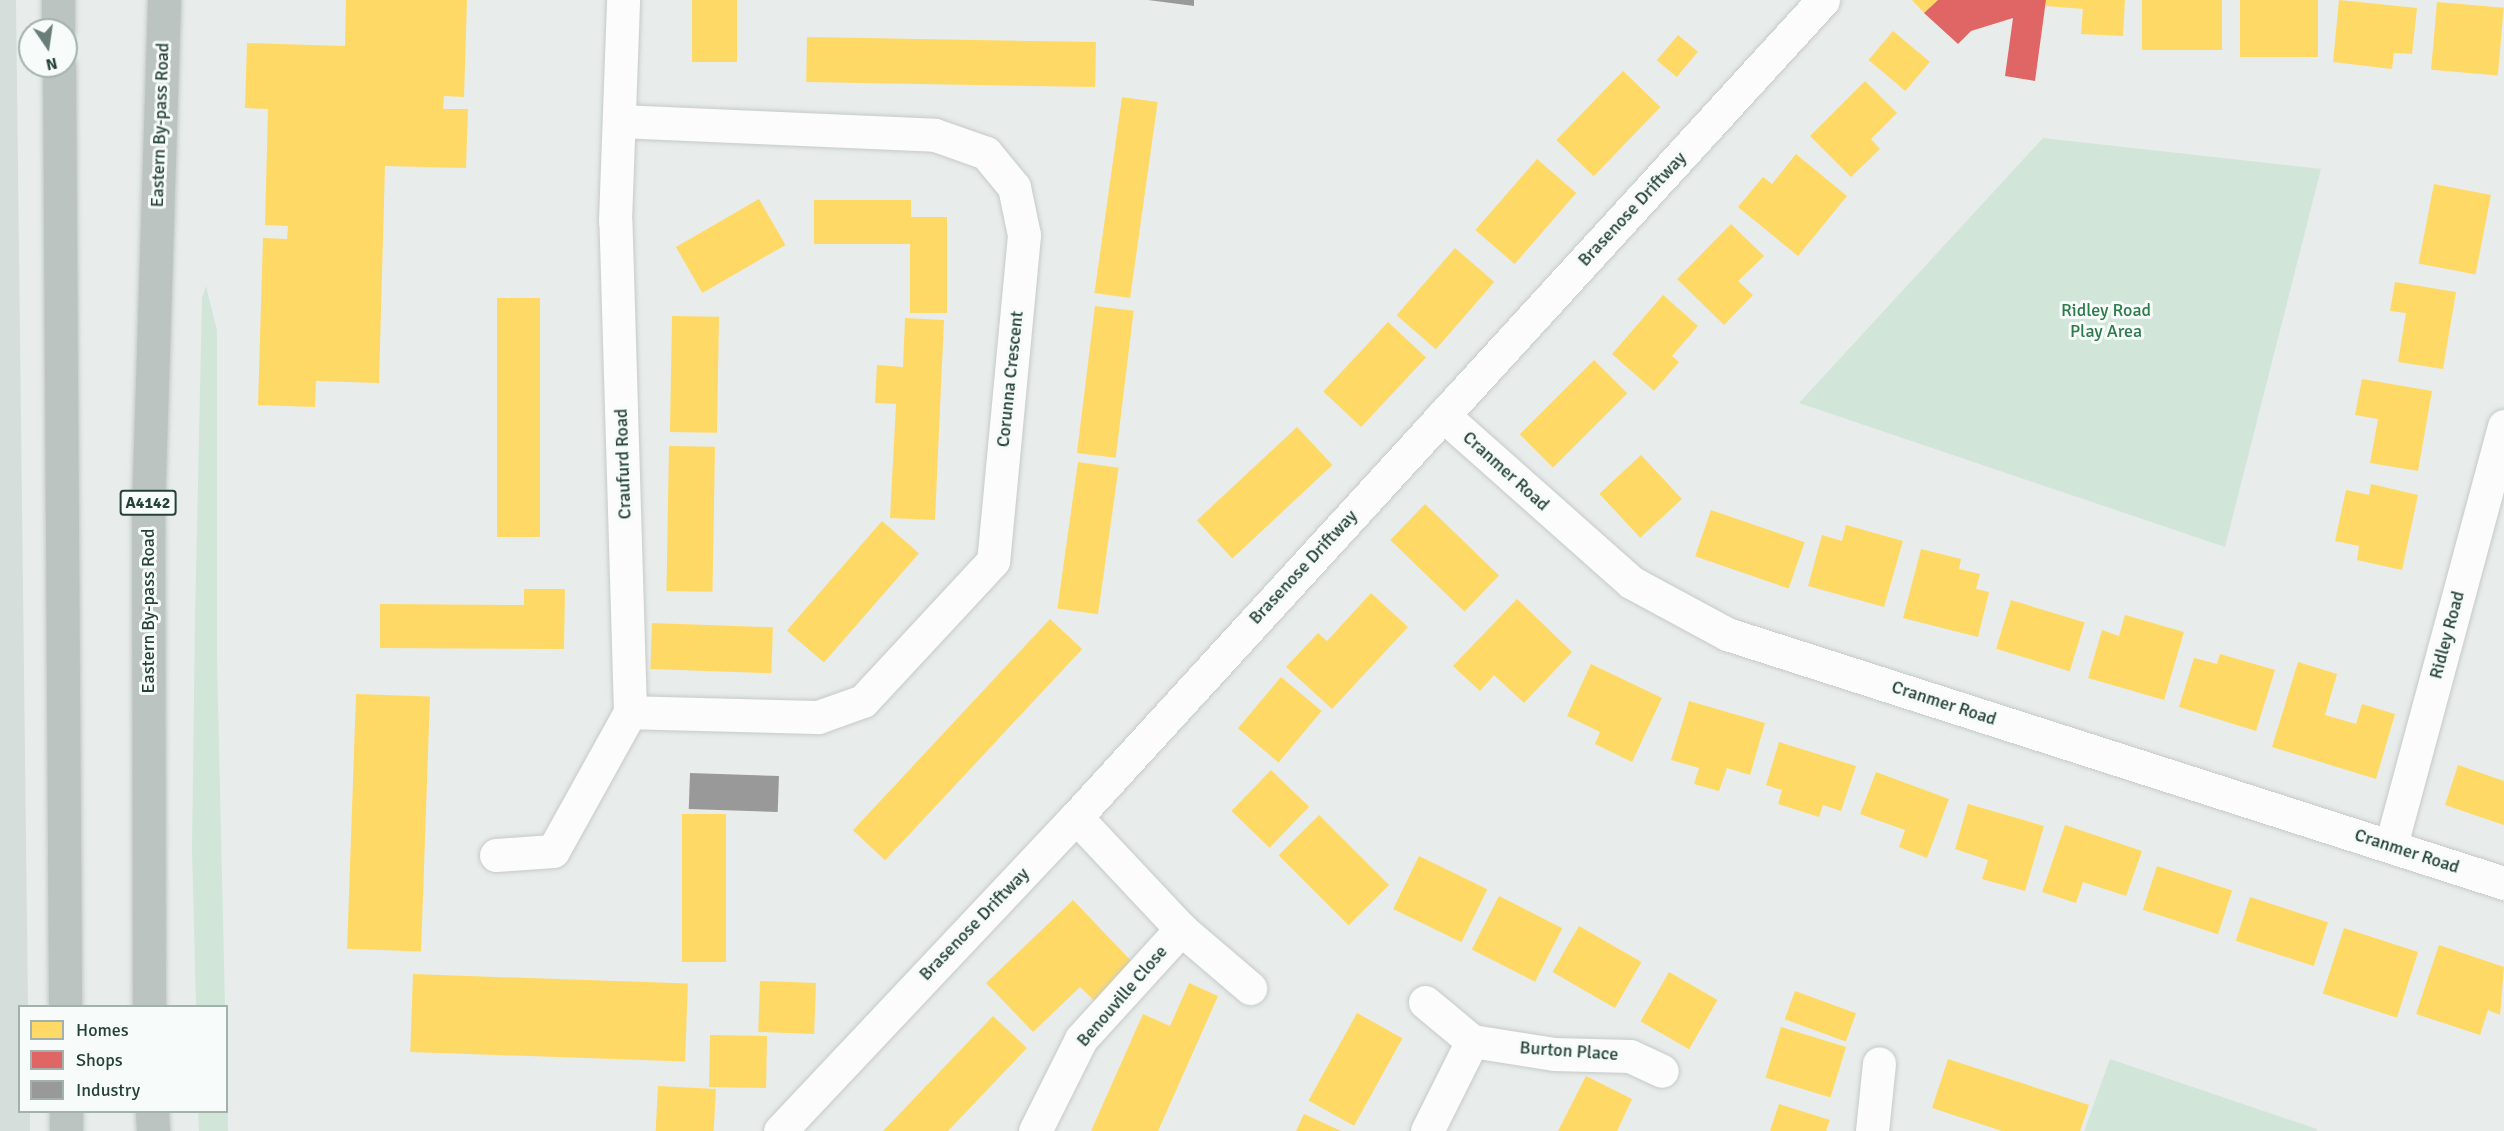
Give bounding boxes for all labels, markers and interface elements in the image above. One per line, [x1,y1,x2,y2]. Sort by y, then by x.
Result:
north arrow [18,18,78,78]
street label: Eastern By-pass Road [146,42,174,208]
text: N [44,53,59,75]
street label: Brasenose Driftway [1573,147,1691,271]
park label: Ridley Road Play Area [2061,300,2151,342]
street label: Corunna Crescent [992,310,1028,448]
street label: Craufurd Road [610,408,636,520]
street label: Cranmer Road [1458,427,1554,515]
road number: A4142 [120,490,176,516]
street label: Brasenose Driftway [1244,505,1362,629]
street label: Eastern By-pass Road [137,529,159,693]
street label: Ridley Road [2425,589,2469,681]
street label: Cranmer Road [1889,676,1999,730]
street label: Cranmer Road [2352,824,2462,878]
street label: Brasenose Driftway [915,863,1033,985]
street label: Benouville Close [1072,941,1172,1051]
legend [18,1005,228,1113]
text: Homes [76,1019,129,1041]
street label: Burton Place [1519,1037,1619,1065]
text: Shops [76,1049,123,1071]
text: Industry [76,1079,140,1101]

